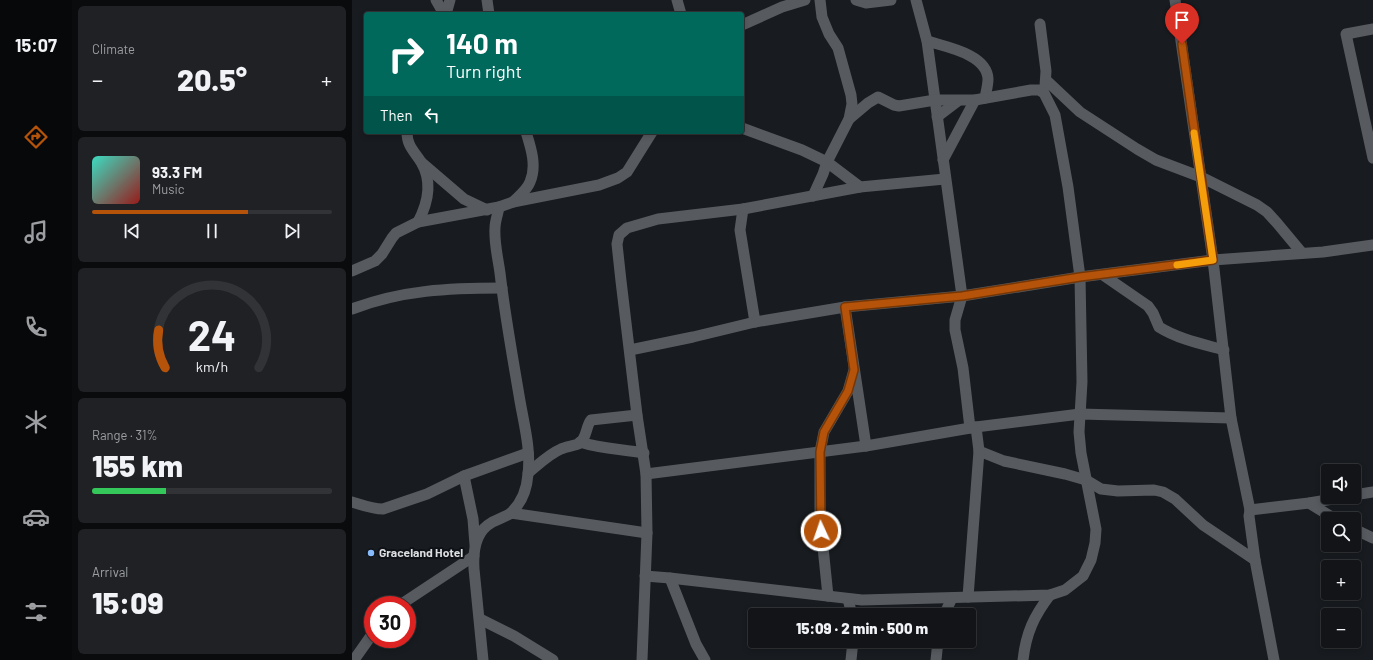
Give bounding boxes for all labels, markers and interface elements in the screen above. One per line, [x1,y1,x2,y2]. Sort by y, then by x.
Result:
pin [1165,3,1199,44]
icon: arrive [1171,9,1193,31]
text: 140 m [446,26,518,60]
icon: right [380,28,432,80]
text: 15:07 [15,34,57,56]
text: Climate [92,41,135,57]
text: Turn right [446,60,522,82]
text: 20.5° [177,61,247,97]
text: − [92,66,103,92]
text: + [321,66,332,92]
icon: left [421,104,443,126]
text: Then [380,106,413,124]
icon: directions [22,123,50,151]
text: 93.3 FM [152,163,202,181]
text: Music [152,181,185,197]
icon: music [22,218,50,246]
icon: previous [121,220,143,242]
icon: pause [201,220,223,242]
icon: next [281,220,303,242]
text: 24 [188,309,236,359]
icon: phone [22,313,50,341]
text: km/h [196,358,228,375]
icon: climate [22,408,50,436]
text: Range · 31% [92,427,158,443]
text: 155 km [92,447,183,483]
map controls [1321,464,1361,648]
button: sound [1321,464,1361,504]
icon: car [22,503,50,531]
position arrow [800,510,842,552]
button: search [1321,512,1361,552]
place label: Graceland Hotel [379,545,463,559]
marker: Graceland Hotel [366,548,376,558]
button: + [1321,560,1361,600]
text: Arrival [92,564,128,580]
text: 15:09 [92,584,163,620]
speed limit sign: 30 [364,596,416,648]
icon: filters [22,598,50,626]
button: − [1321,608,1361,648]
text: 15:09 · 2 min · 500 m [796,619,928,637]

